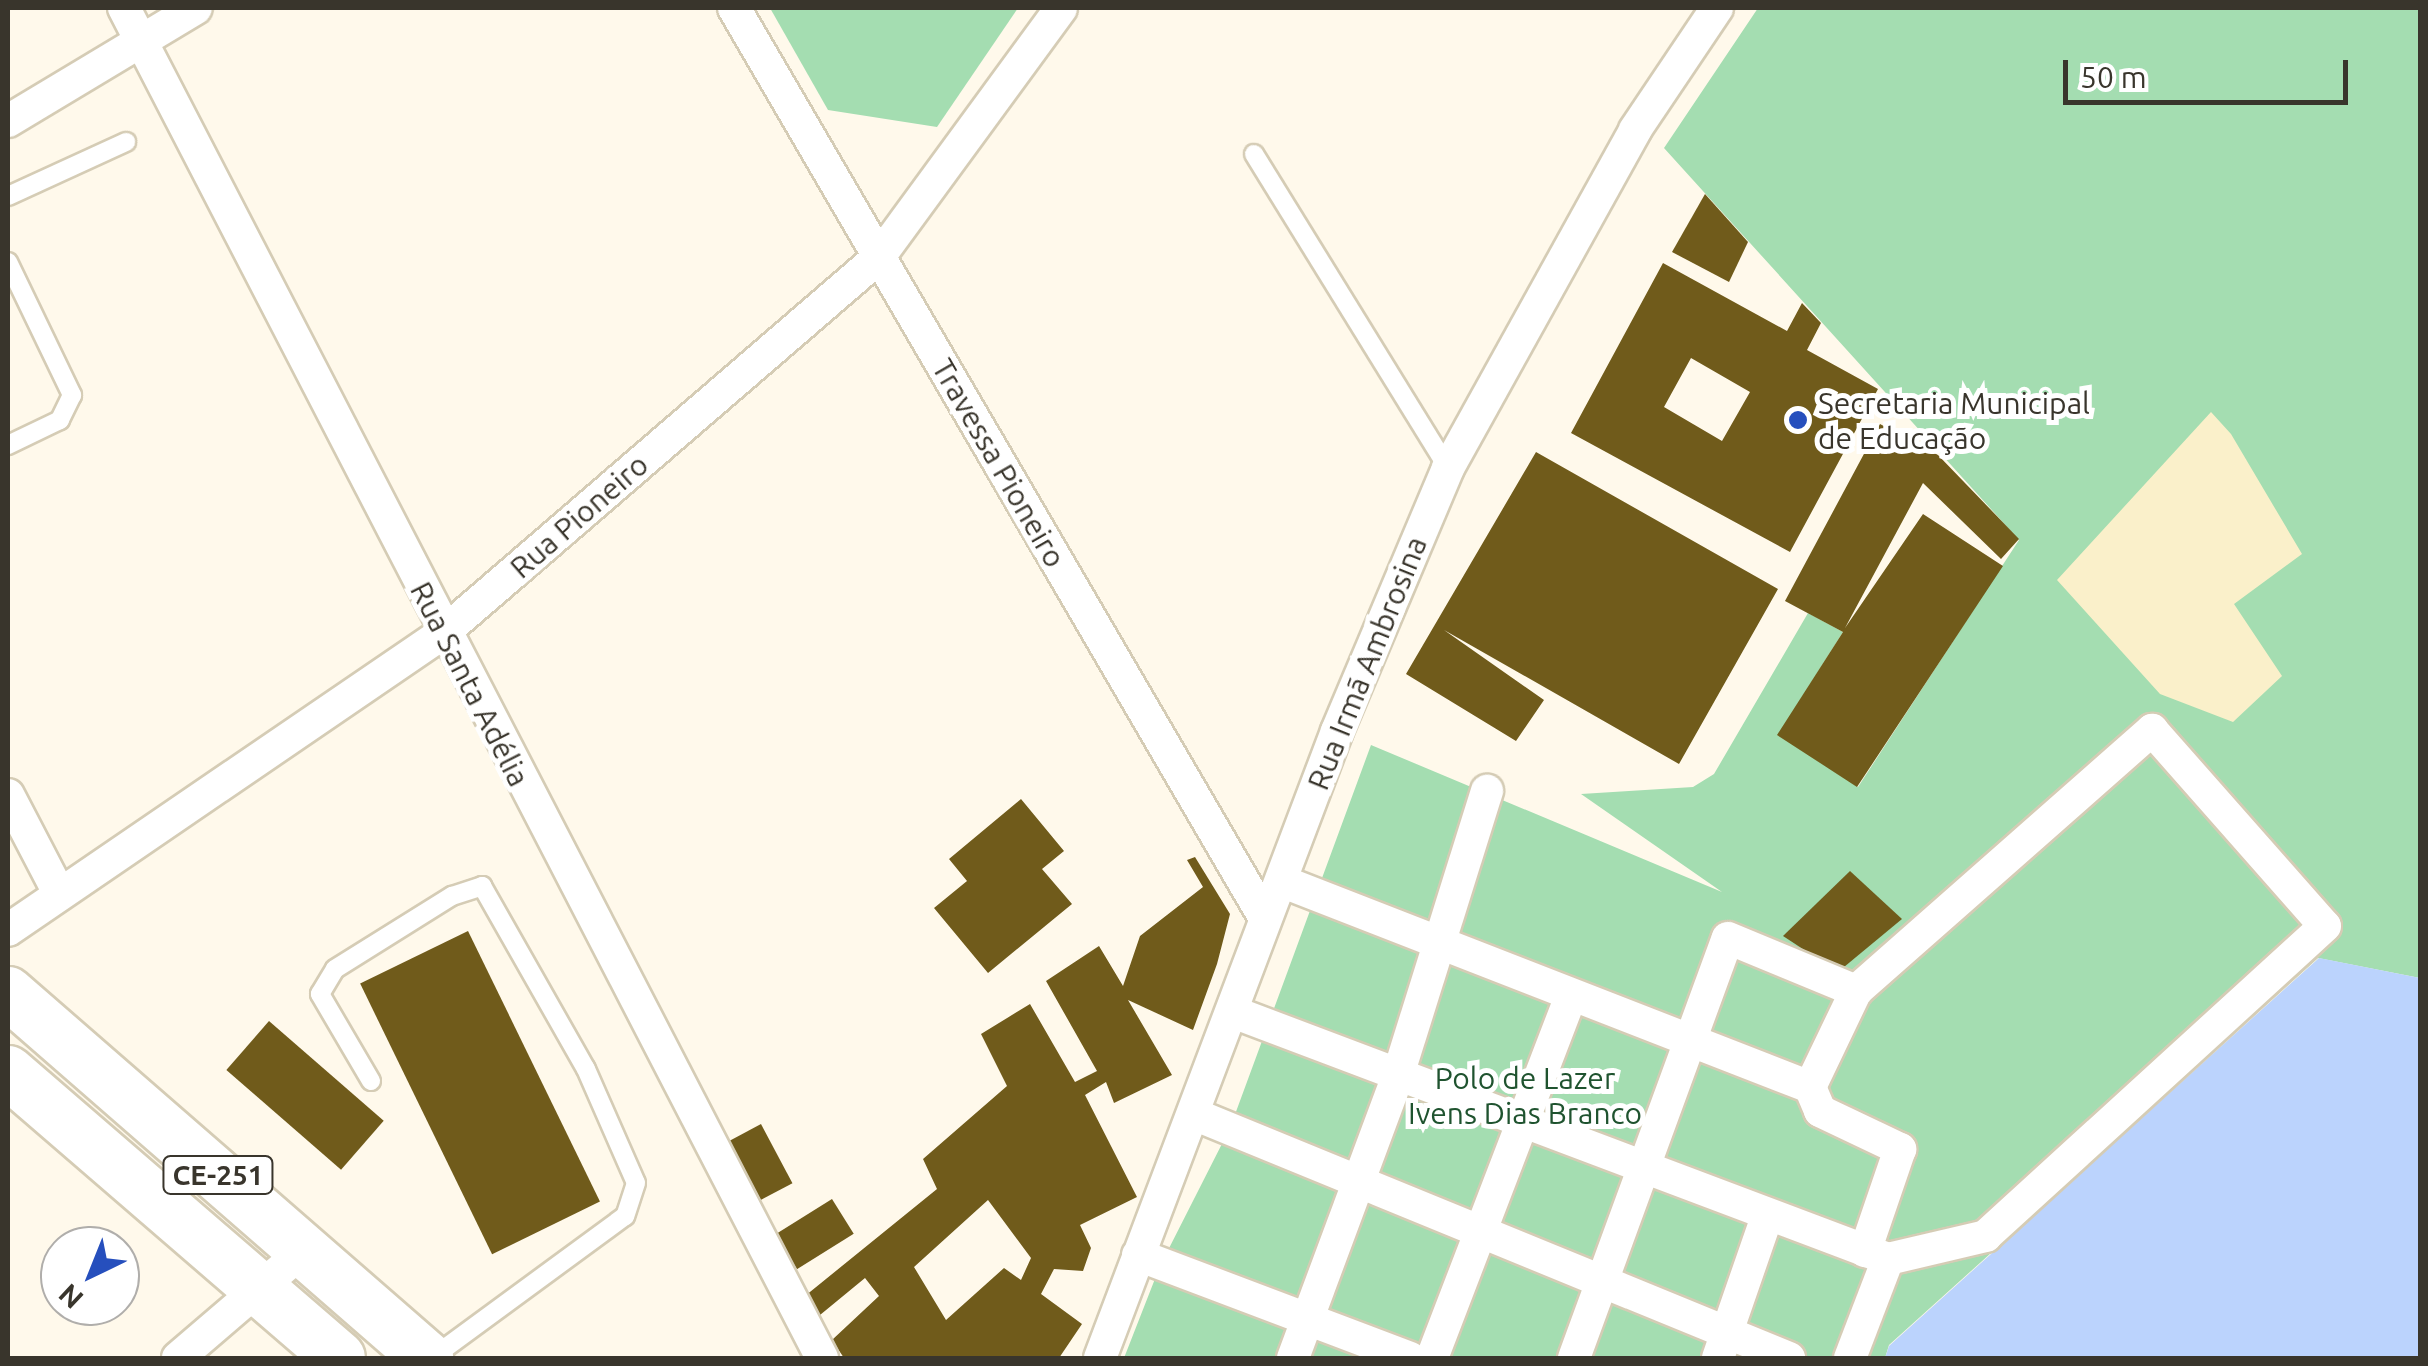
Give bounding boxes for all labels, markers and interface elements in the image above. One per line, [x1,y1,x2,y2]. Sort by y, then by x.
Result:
scale bar [2068,40,2353,102]
text: 50 m [2080,60,2147,94]
street label: Travessa Pioneiro [925,352,1073,574]
place label: Secretaria Municipal de Educação [1818,385,2090,456]
marker: Secretaria Municipal de Educação [1787,409,1809,431]
street label: Rua Pioneiro [503,446,655,586]
street label: Rua Irmã Ambrosina [1300,531,1434,795]
street label: Rua Santa Adélia [403,576,537,792]
park label: Polo de Lazer Ivens Dias Branco [1408,1060,1642,1130]
road number: CE-251 [160,1152,276,1198]
north arrow [40,1226,140,1326]
text: N [52,1278,89,1315]

